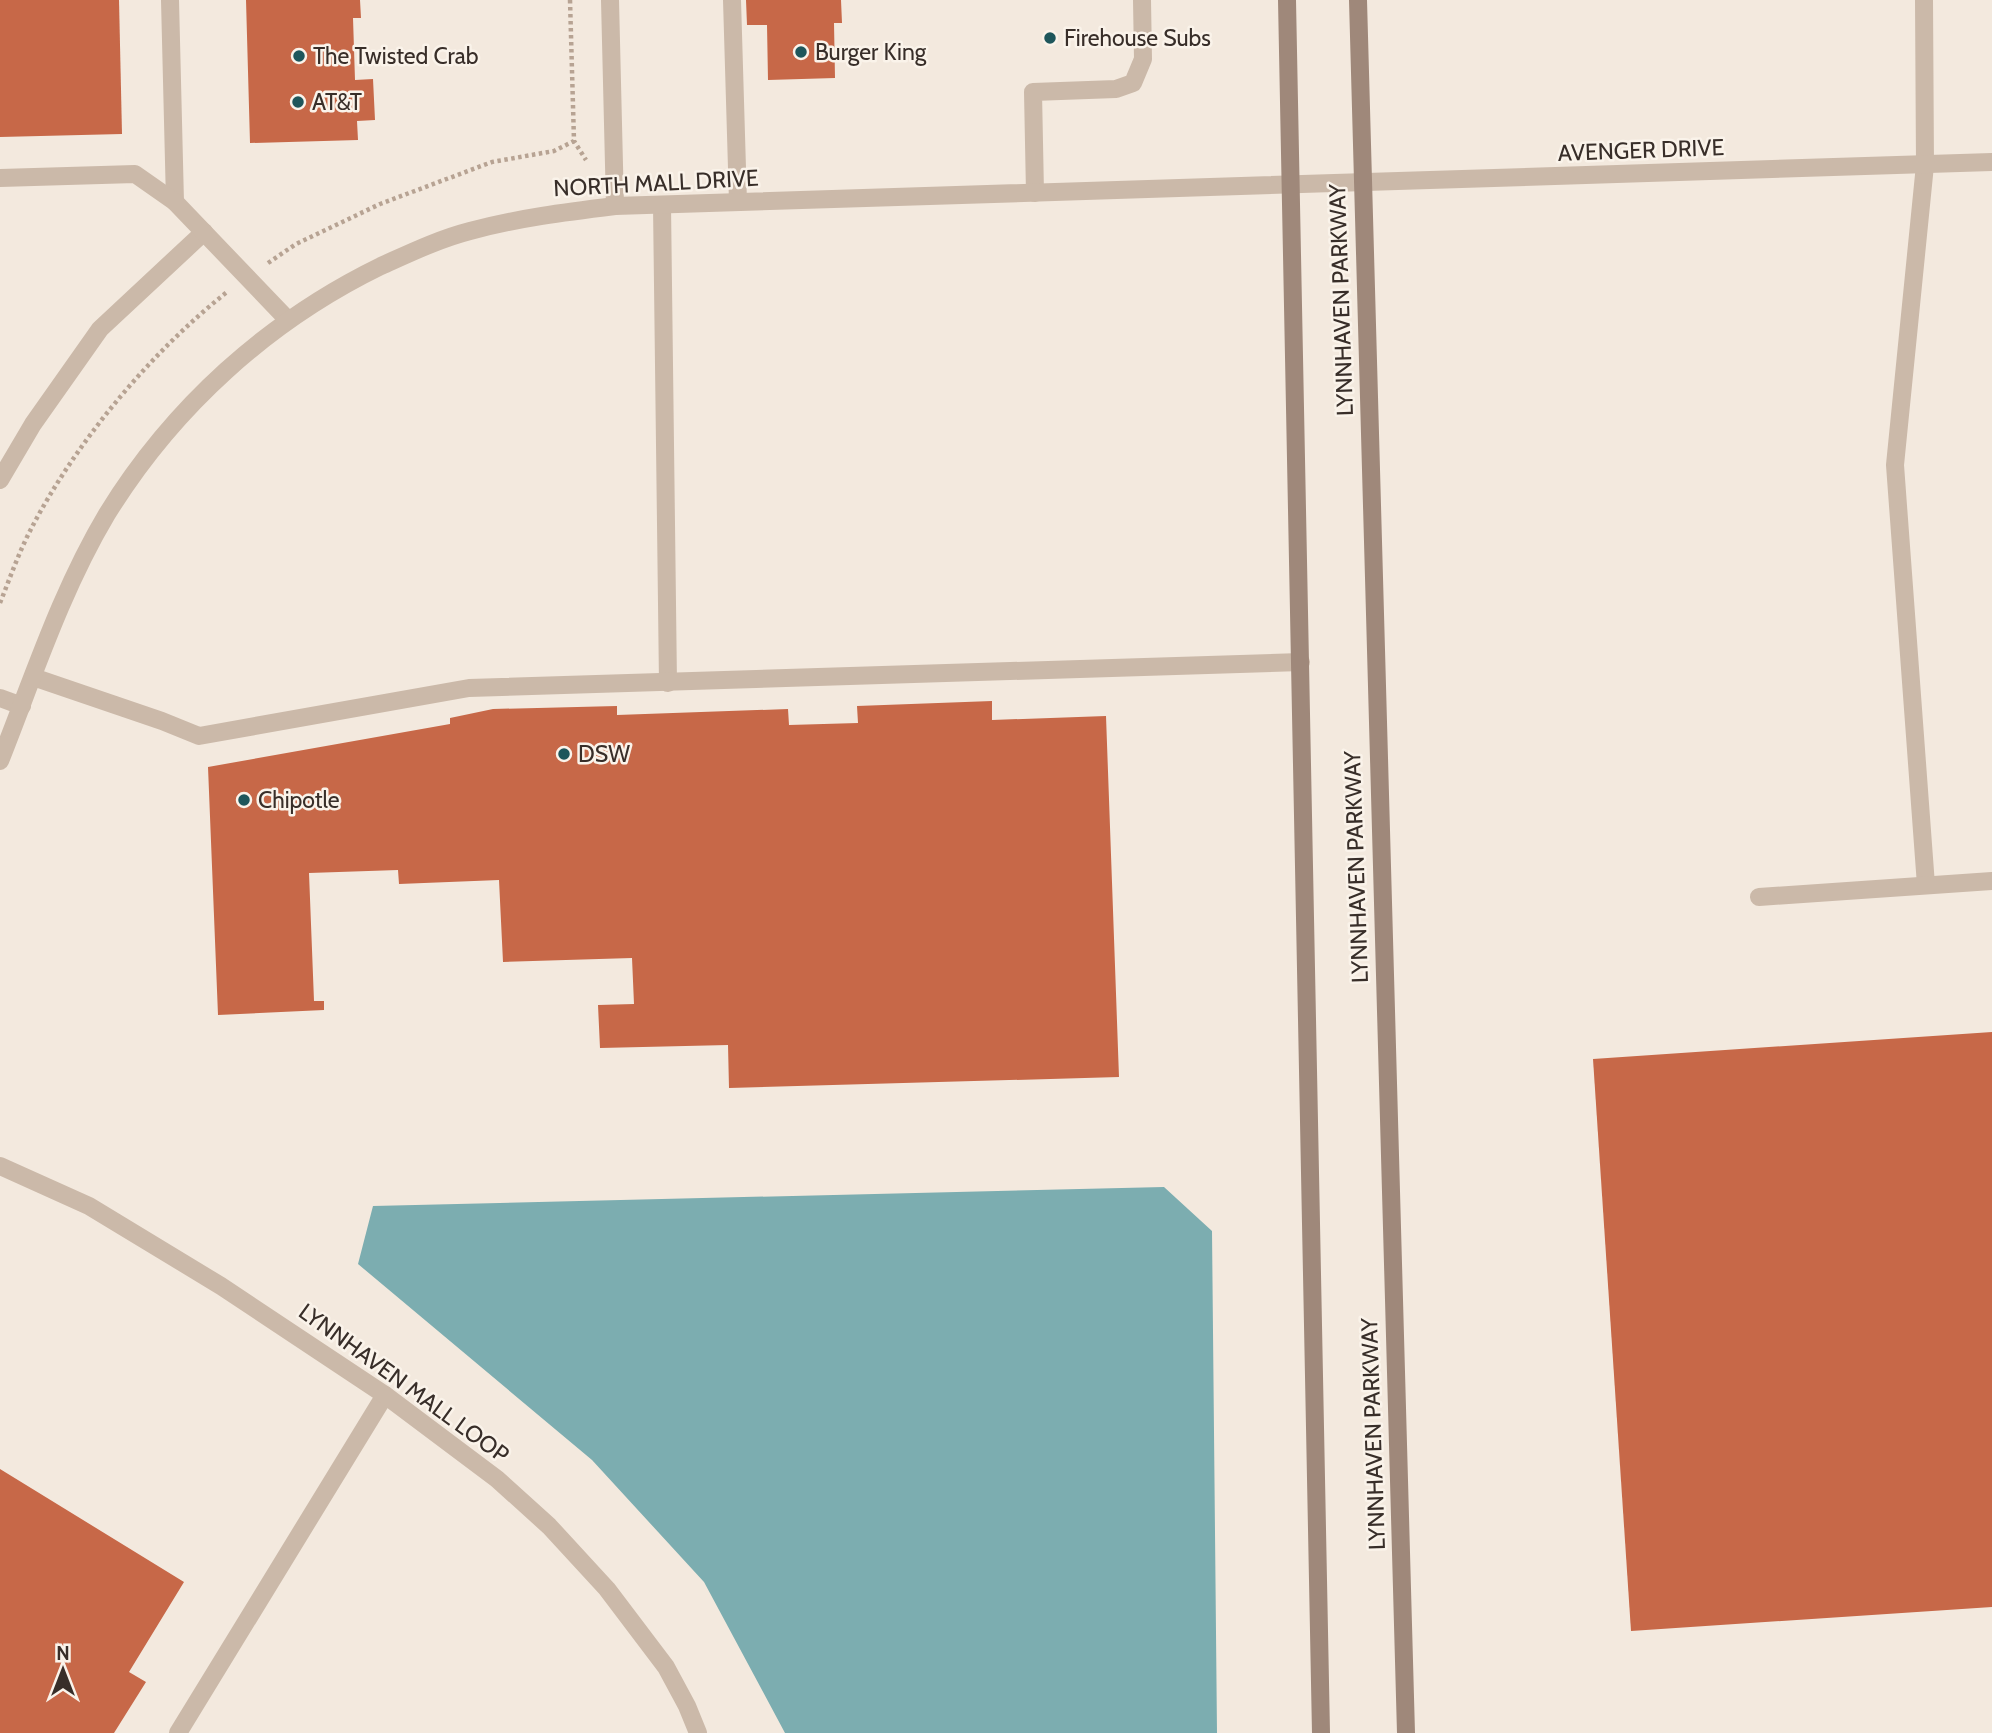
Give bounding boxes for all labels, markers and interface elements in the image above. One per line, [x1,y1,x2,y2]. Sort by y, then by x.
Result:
place label: Firehouse Subs [1064,24,1211,52]
marker: Firehouse Subs [1042,30,1058,46]
place label: Burger King [815,38,927,66]
place label: The Twisted Crab [313,42,479,70]
marker: Burger King [793,44,809,60]
marker: The Twisted Crab [291,48,307,64]
place label: AT&T [312,88,362,116]
marker: AT&T [290,94,306,110]
street label: AVENGER DRIVE [1557,133,1725,167]
street label: NORTH MALL DRIVE [553,164,759,202]
street label: LYNNHAVEN PARKWAY [1323,183,1359,416]
place label: DSW [578,740,630,768]
marker: DSW [556,746,572,762]
street label: LYNNHAVEN PARKWAY [1338,750,1374,983]
place label: Chipotle [258,786,340,814]
marker: Chipotle [236,792,252,808]
street label: LYNNHAVEN MALL LOOP [294,1297,514,1469]
street label: LYNNHAVEN PARKWAY [1355,1317,1391,1550]
north arrow [28,1635,98,1705]
text: N [56,1642,70,1665]

